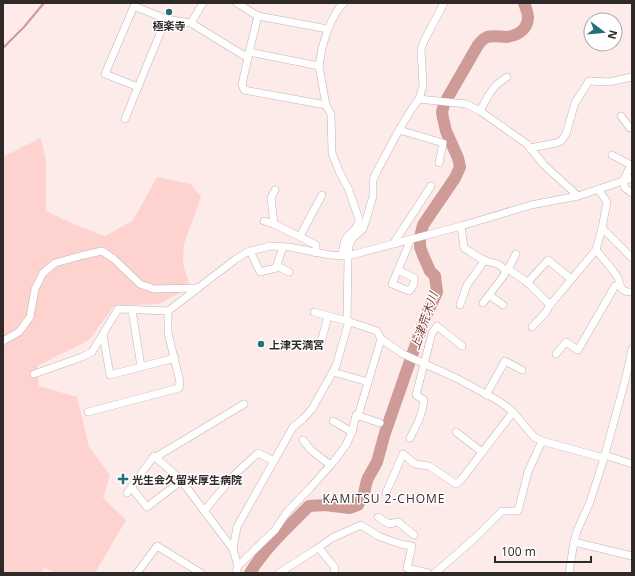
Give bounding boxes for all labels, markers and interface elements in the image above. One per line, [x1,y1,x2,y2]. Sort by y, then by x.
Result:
marker: 極楽寺 [164,7,174,17]
north arrow [583,12,623,52]
place label: 極楽寺 [153,18,186,33]
text: N [605,29,622,41]
water label: 上津荒木川 [406,288,442,352]
place label: 上津天満宮 [269,337,324,352]
marker: 上津天満宮 [256,339,266,349]
place label: 光生会久留米厚生病院 [132,472,242,487]
marker: 光生会久留米厚生病院 [117,473,129,485]
district label: KAMITSU 2-CHOME [322,490,446,507]
scale bar [495,538,591,564]
text: 100 m [501,543,536,560]

